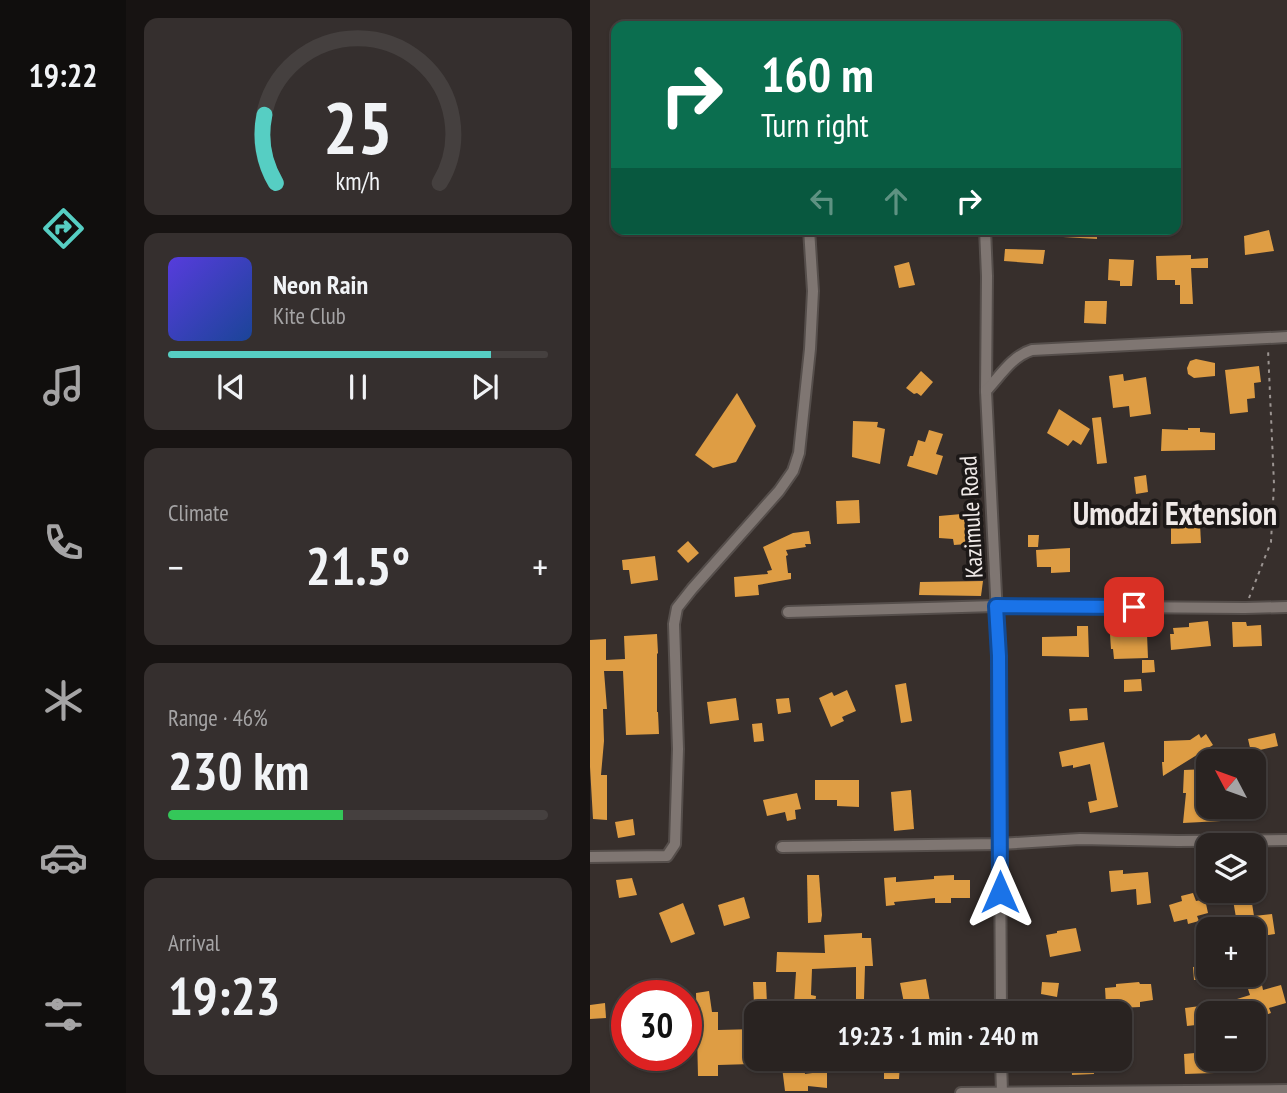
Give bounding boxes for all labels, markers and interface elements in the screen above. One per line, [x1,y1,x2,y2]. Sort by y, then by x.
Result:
text: 160 m [761,42,874,106]
icon: right [646,49,737,140]
text: 19:22 [28,54,98,96]
text: 25 [323,79,393,173]
text: Turn right [761,104,869,146]
text: km/h [336,164,380,196]
icon: left [804,182,842,220]
icon: ahead [877,182,915,220]
icon: right [950,182,988,220]
icon: directions [39,204,88,253]
text: Neon Rain [273,268,368,301]
text: Kite Club [273,301,346,330]
icon: music [39,361,88,410]
icon: previous [212,368,250,406]
icon: pause [339,368,377,406]
icon: next [466,368,504,406]
street label: Kazimule Road [952,455,990,579]
district label: Umodzi Extension [1073,492,1277,534]
text: Climate [168,498,229,527]
icon: phone [39,518,88,567]
text: 21.5° [306,532,410,599]
text: − [168,542,184,591]
text: + [532,542,548,591]
pin [1104,577,1164,637]
icon: arrive [1115,588,1153,626]
icon: climate [39,676,88,725]
text: Range · 46% [168,703,268,732]
text: 230 km [168,737,309,804]
north arrow [1196,749,1266,819]
map controls [1196,749,1266,1071]
icon: car [39,833,88,882]
button: layers [1196,833,1266,903]
position arrow [963,855,1037,929]
button: + [1196,917,1266,987]
text: Arrival [168,928,220,957]
text: 19:23 [168,962,280,1029]
speed limit sign: 30 [611,980,702,1071]
icon: filters [39,990,88,1039]
button: − [1196,1001,1266,1071]
text: 19:23 · 1 min · 240 m [838,1019,1038,1052]

